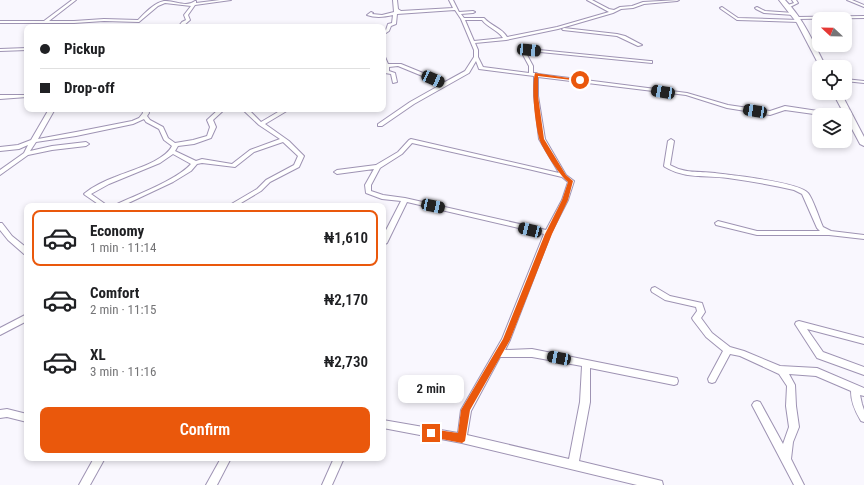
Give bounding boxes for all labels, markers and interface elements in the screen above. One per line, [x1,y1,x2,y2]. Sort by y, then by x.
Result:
north arrow [812,12,852,52]
map controls [812,12,852,148]
text: Pickup [64,40,105,58]
car [517,43,541,57]
button: locate [812,60,852,100]
car [420,69,446,89]
route start [571,71,589,89]
text: Drop-off [64,79,115,97]
car [650,84,676,100]
car [742,103,768,119]
button: layers [812,108,852,148]
car [420,198,446,214]
icon: car [42,220,78,256]
car [517,221,543,239]
text: Economy [90,222,144,240]
text: ₦1,610 [324,229,368,247]
text: 1 min · 11:14 [90,240,156,255]
icon: car [42,282,78,318]
text: Comfort [90,284,139,302]
text: ₦2,170 [324,291,368,309]
text: 2 min · 11:15 [90,302,156,317]
icon: car [42,344,78,380]
text: XL [90,346,106,364]
car [546,350,572,366]
text: ₦2,730 [324,353,368,371]
text: 3 min · 11:16 [90,364,156,379]
callout: 2 min [398,375,464,403]
text: 2 min [417,381,445,396]
button: Confirm [40,407,370,453]
route end [422,424,440,442]

